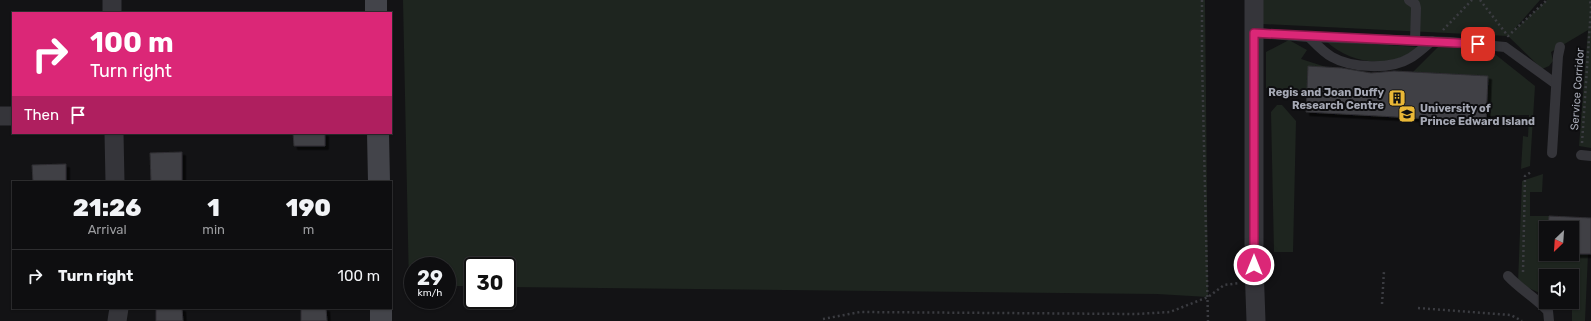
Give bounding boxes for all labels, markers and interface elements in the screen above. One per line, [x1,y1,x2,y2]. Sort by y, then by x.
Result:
text: 100 m [90,26,174,59]
pin [1461,27,1495,61]
icon: right [24,28,76,80]
icon: arrive [1467,33,1489,55]
street label: Service Corridor [1568,47,1587,131]
text: Turn right [90,60,172,82]
place label: Regis and Joan Duffy Research Centre [1268,86,1384,112]
building icon: Regis and Joan Duffy Research Centre [1387,88,1407,108]
place label: University of Prince Edward Island [1420,102,1535,128]
icon: arrive [67,104,89,126]
school or university icon: University of Prince Edward Island [1397,104,1417,124]
text: Then [24,106,59,124]
text: 21:26 [73,194,141,222]
text: 1 [207,194,220,222]
text: 190 [286,194,331,222]
north arrow [1539,221,1579,261]
map controls [1539,221,1579,309]
text: Arrival [88,222,127,237]
text: min [202,222,225,237]
text: m [303,222,314,237]
position arrow [1233,244,1275,286]
speed limit sign: 30 [464,257,516,309]
icon: right [24,265,46,287]
text: 29 [417,266,443,290]
text: Turn right [58,267,133,285]
text: 100 m [338,267,380,285]
button: sound [1539,269,1579,309]
text: km/h [418,287,442,299]

